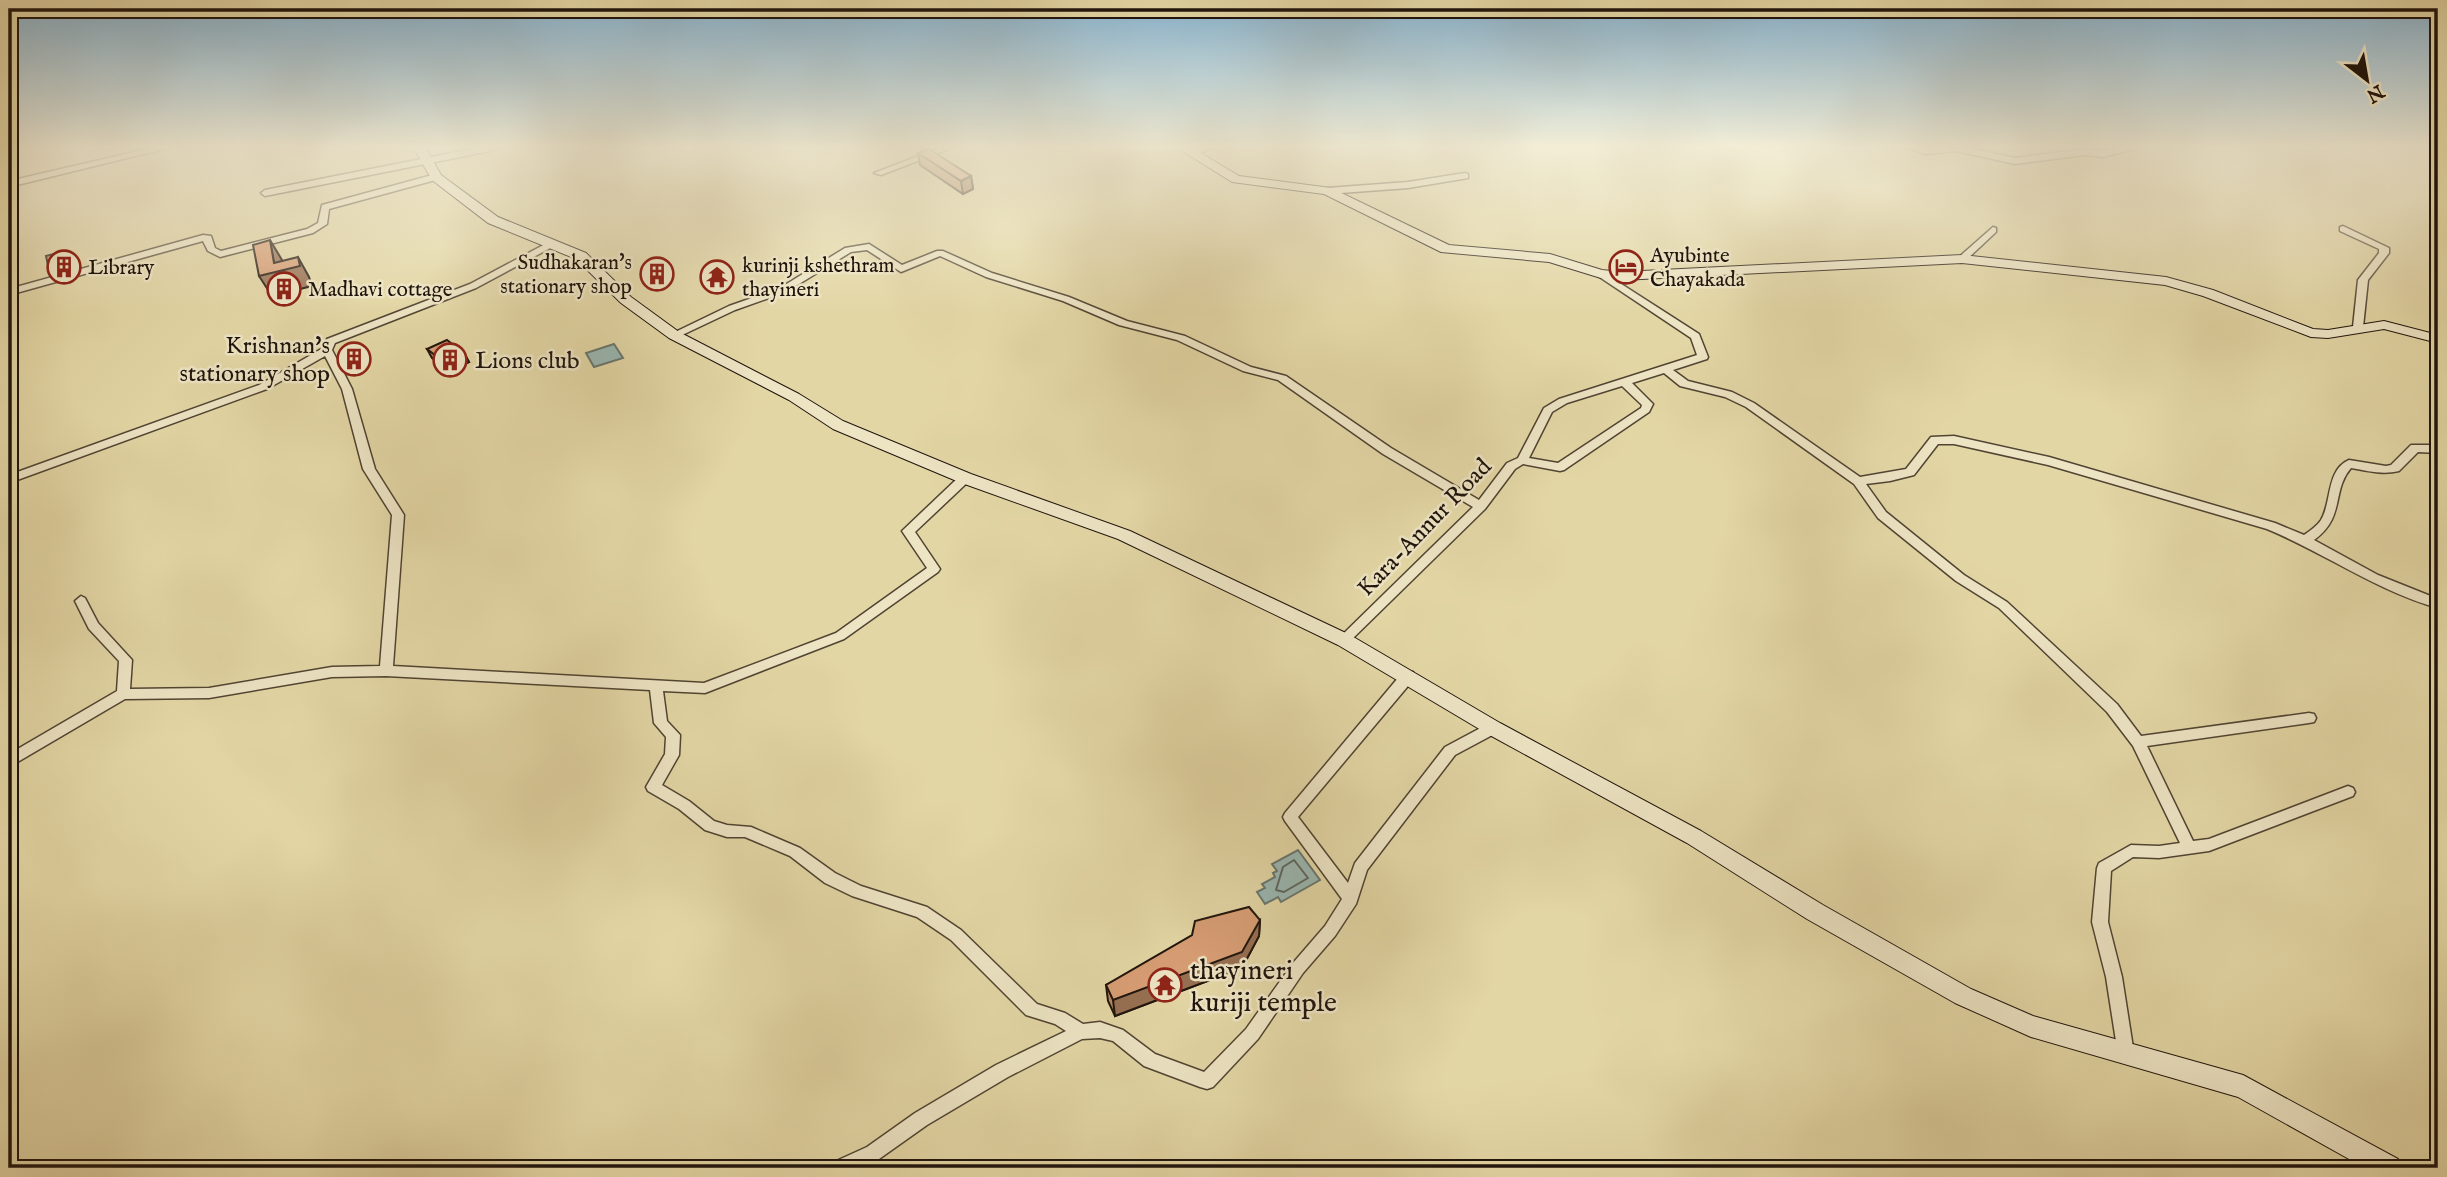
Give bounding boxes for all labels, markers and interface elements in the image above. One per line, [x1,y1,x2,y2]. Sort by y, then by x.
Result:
north arrow [2332,46,2402,116]
text: N [2361,78,2389,108]
place label: Ayubinte Chayakada [1649,243,1746,294]
building icon: Library [45,248,83,286]
hotel icon: Ayubinte Chayakada [1607,248,1645,286]
place label: Sudhakaran's stationary shop [500,250,632,301]
place label: kurinji kshethram thayineri [742,253,895,304]
place label: Library [88,255,155,282]
building icon: Sudhakaran's stationary shop [638,255,676,293]
temple icon: kurinji kshethram thayineri [698,258,736,296]
building icon: Madhavi cottage [265,270,303,308]
place label: Madhavi cottage [308,277,453,304]
place label: Krishnan's stationary shop [179,331,330,390]
building icon: Krishnan's stationary shop [335,340,373,378]
building icon: Lions club [431,341,469,379]
place label: Lions club [475,346,580,377]
street label: Kara-Annur Road [1351,452,1499,604]
place label: thayineri kuriji temple [1190,954,1337,1021]
temple icon: thayineri kuriji temple [1146,966,1184,1004]

